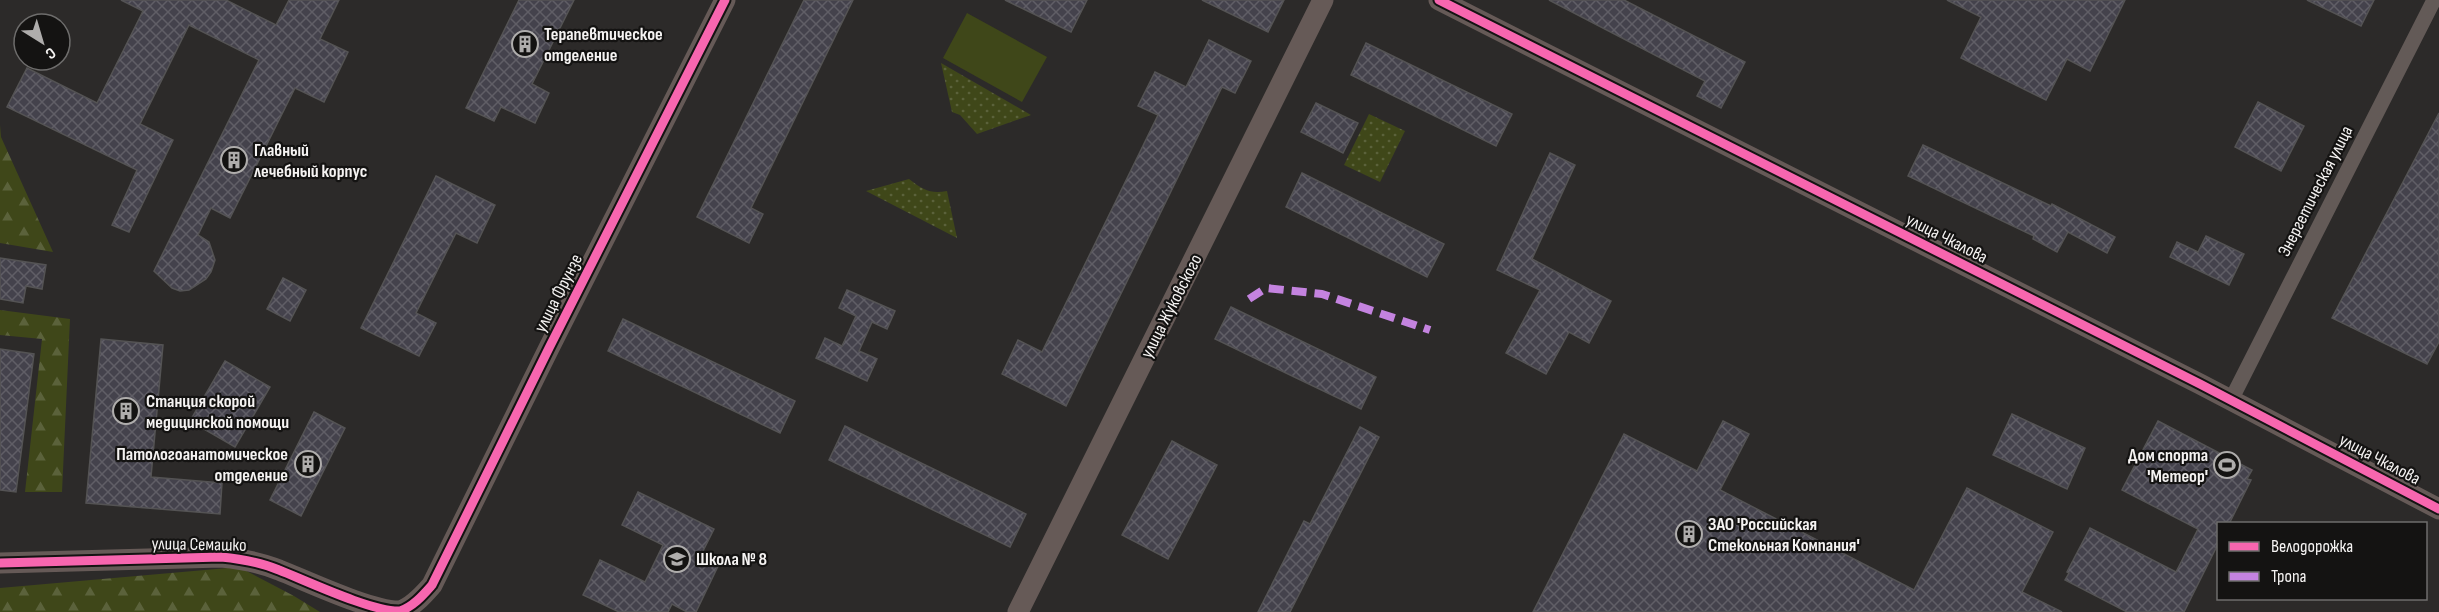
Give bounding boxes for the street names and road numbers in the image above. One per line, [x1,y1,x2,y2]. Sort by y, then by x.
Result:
street label: Энергетическая улица [2273,122,2357,260]
street label: улица Чкалова [1903,209,1991,268]
street label: улица Фрунзе [530,251,587,336]
street label: улица Жуковского [1136,251,1207,362]
street label: улица Чкалова [2336,429,2424,490]
street label: улица Семашко [151,533,247,556]

